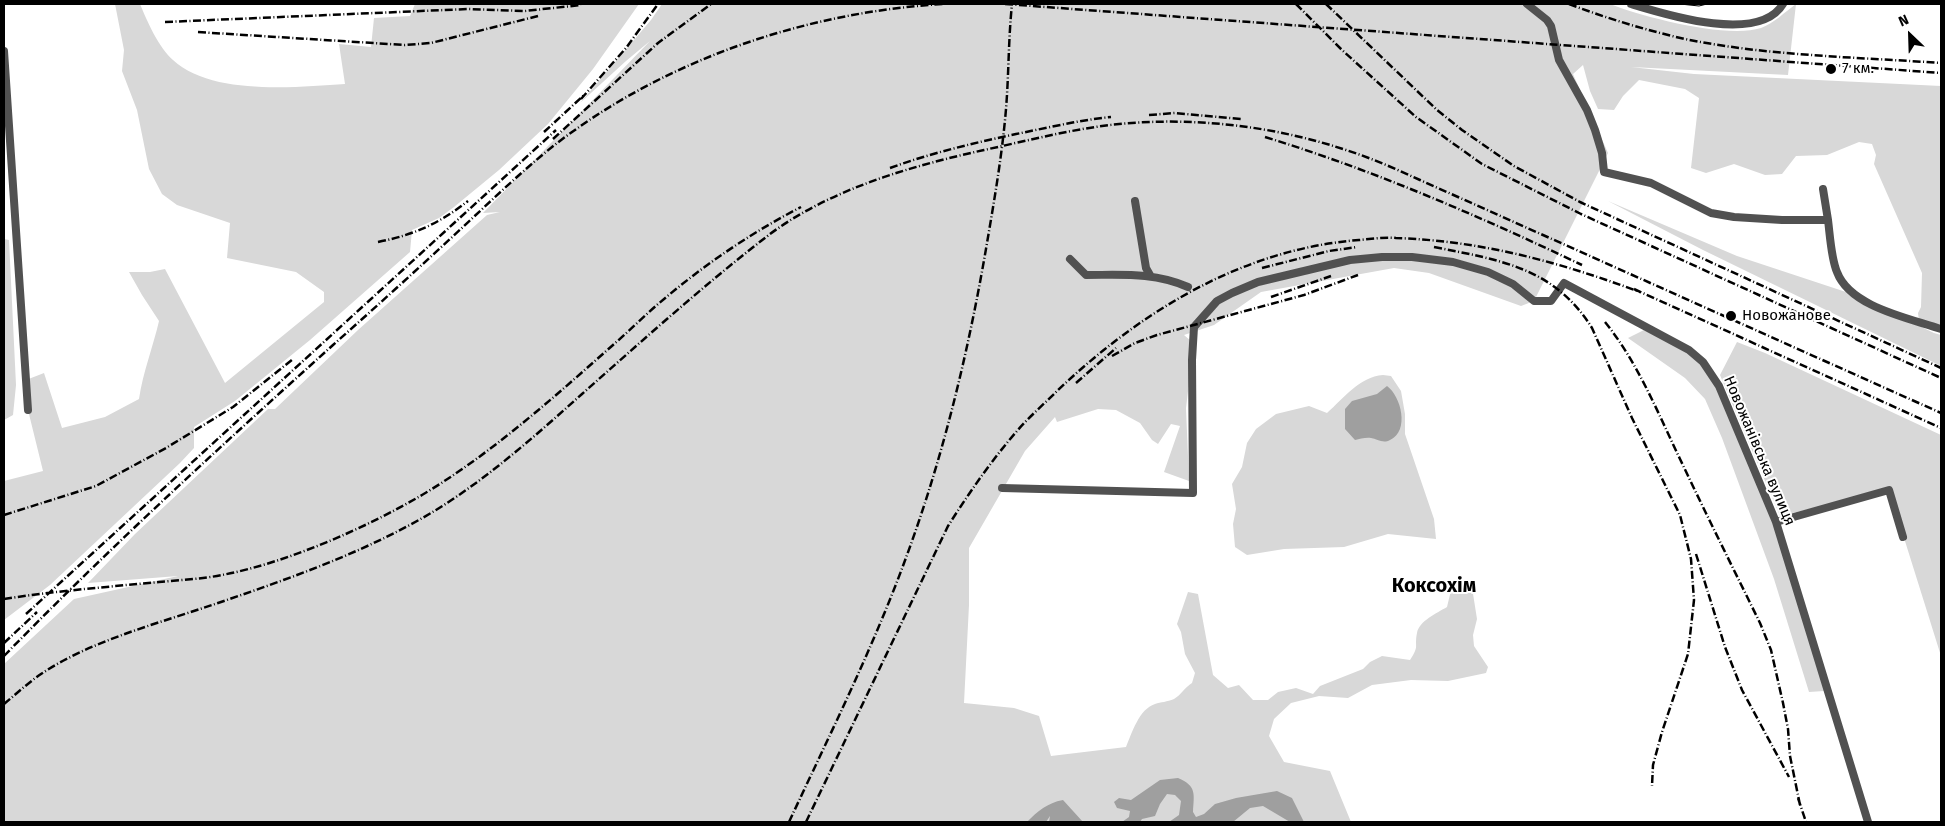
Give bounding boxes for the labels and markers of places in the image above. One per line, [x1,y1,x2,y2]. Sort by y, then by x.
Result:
place label: 7 км. [1842,60,1874,78]
marker: 7 км. [1824,62,1838,76]
place label: Новожанове [1742,307,1831,325]
marker: Новожанове [1724,309,1738,323]

